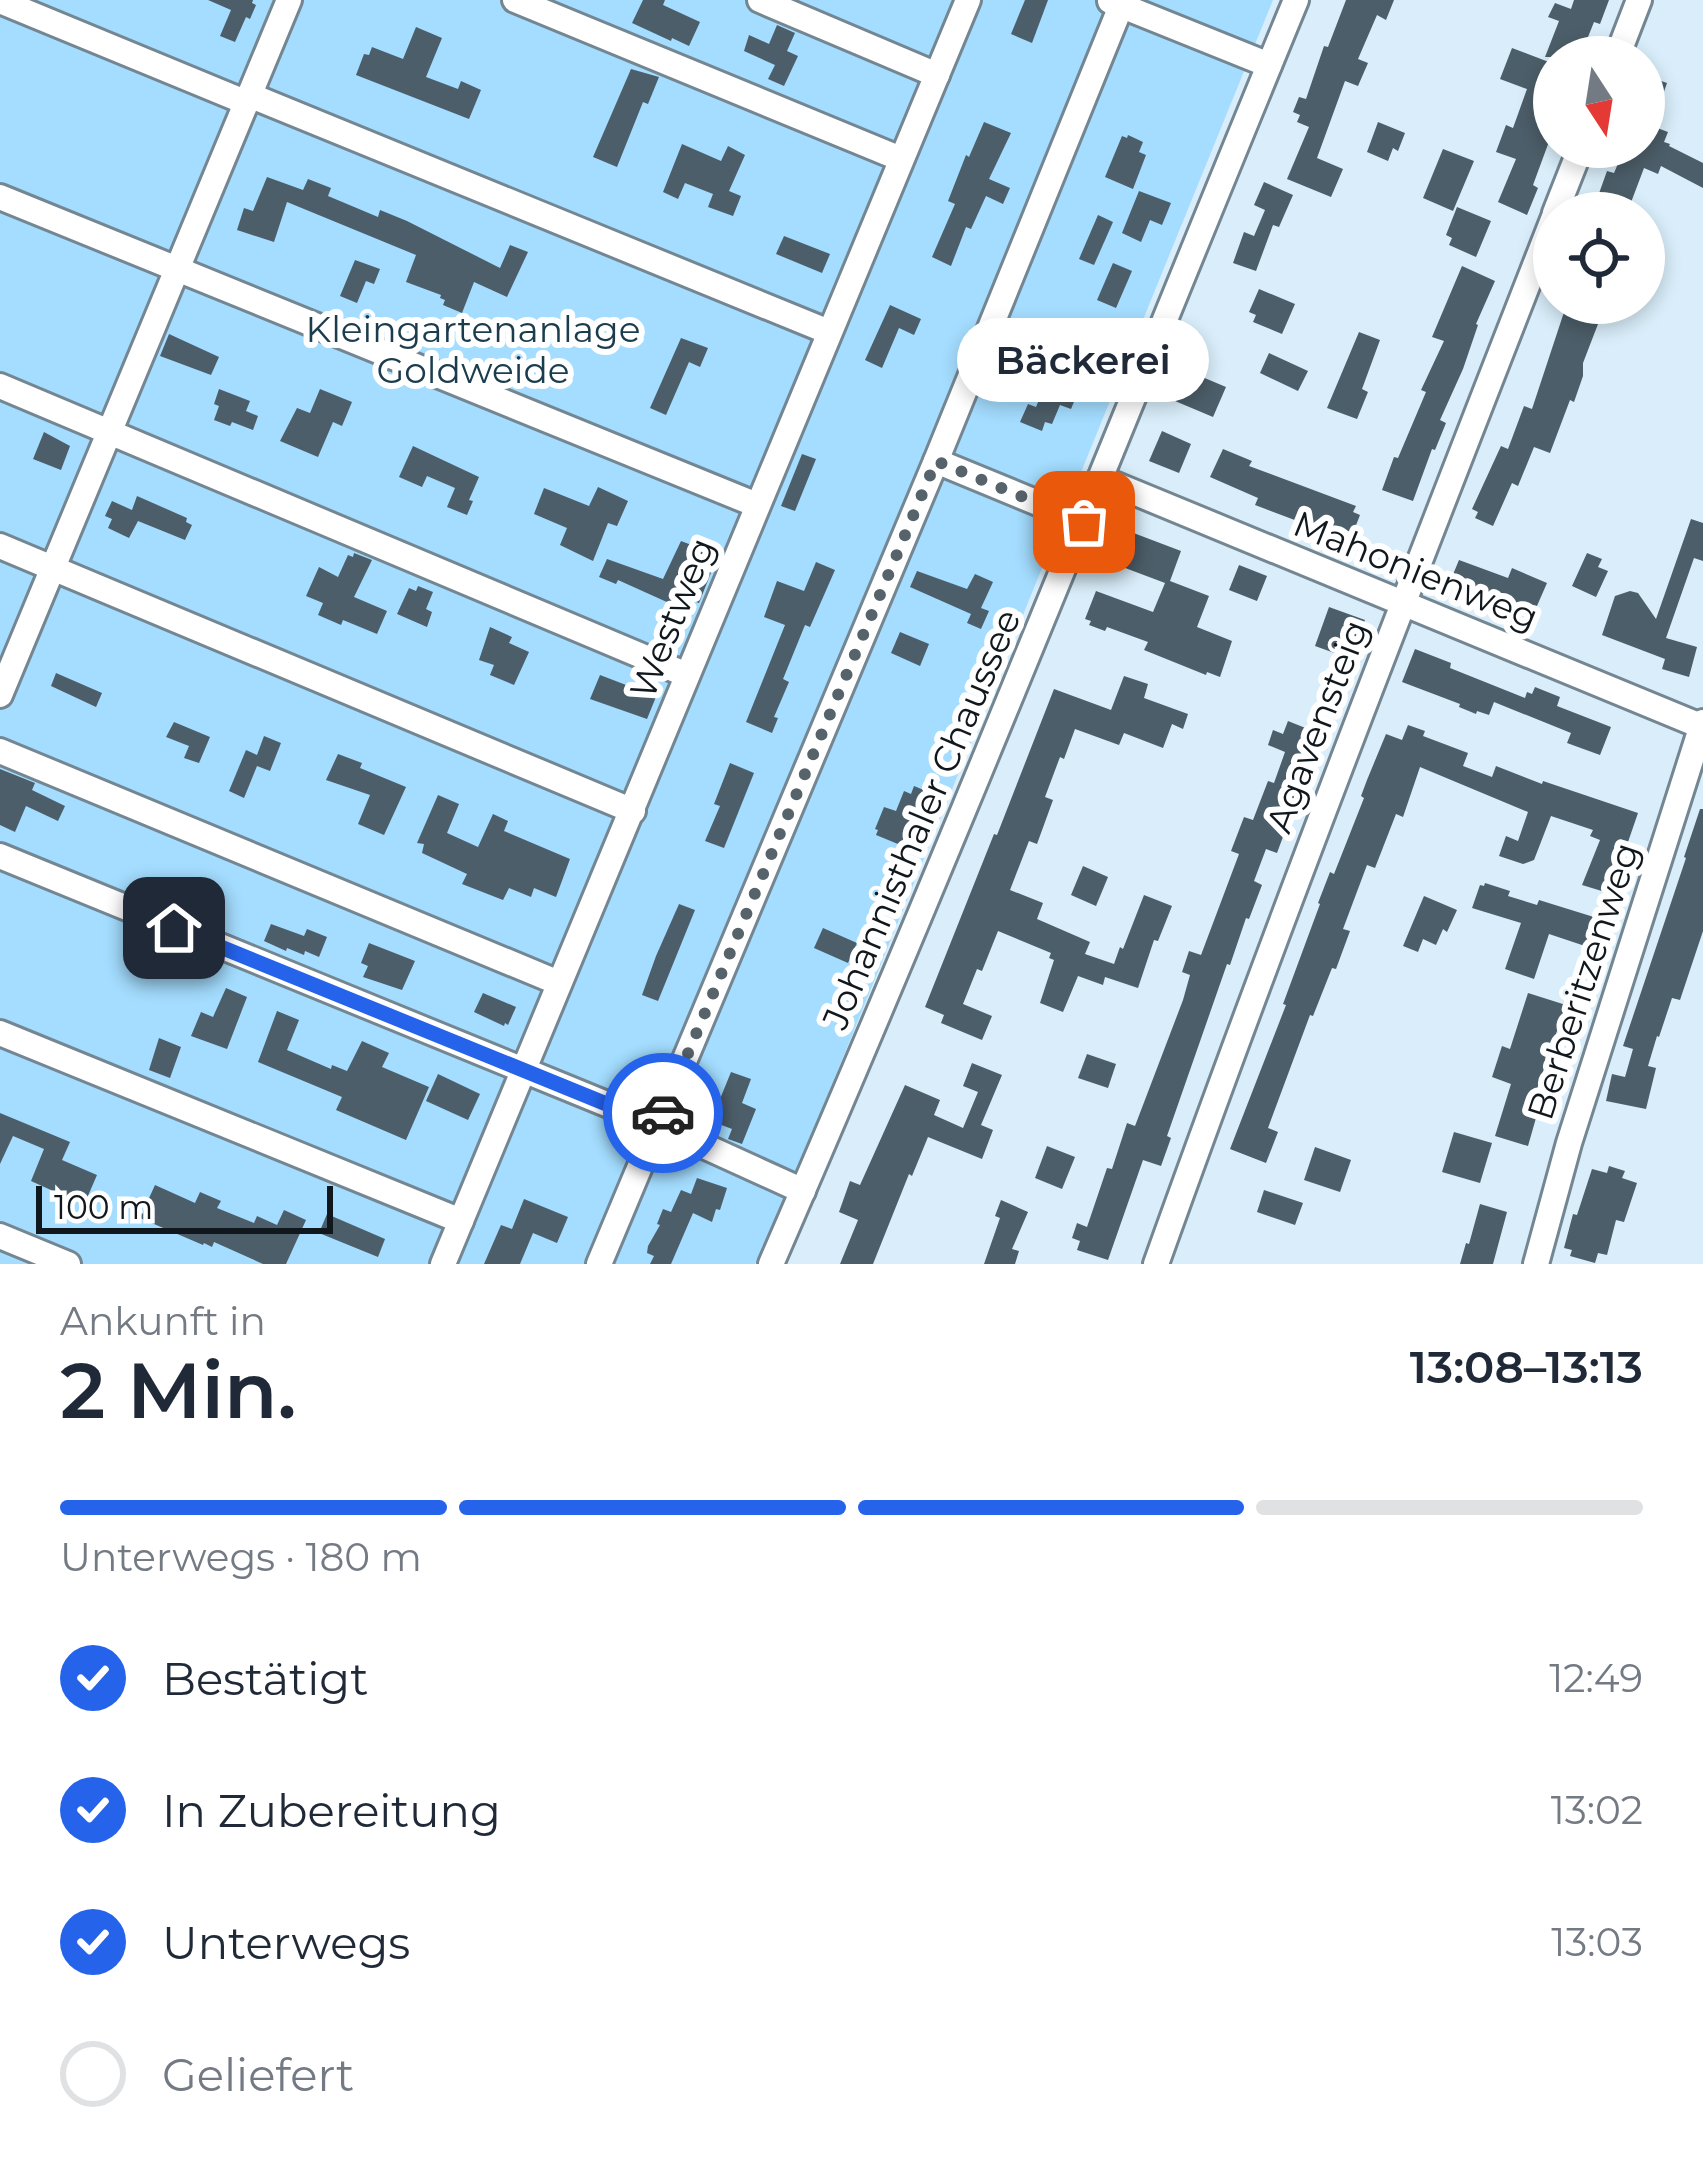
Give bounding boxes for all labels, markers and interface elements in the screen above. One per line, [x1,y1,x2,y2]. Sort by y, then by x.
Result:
north arrow [1533,36,1665,168]
map controls [1533,36,1665,324]
button: locate [1533,192,1665,324]
park label: Kleingartenanlage Goldweide [306,307,640,392]
callout: Bäckerei [958,318,1210,402]
text: Bäckerei [995,336,1171,384]
pin [1033,471,1135,573]
icon: bag [1051,489,1117,555]
street label: Mahonienweg [1287,501,1545,639]
street label: Westweg [620,531,724,705]
street label: Johannisthaler Chaussee [812,603,1029,1036]
street label: Agavensteig [1256,614,1378,838]
street label: Berberitzenweg [1517,837,1649,1125]
pin [123,877,225,979]
icon: home [141,895,207,961]
courier [603,1053,723,1173]
icon: car [630,1080,696,1146]
scale bar [36,1180,333,1233]
text: 100 m [54,1187,153,1227]
text: Ankunft in [60,1297,266,1345]
text: 13:08–13:13 [1410,1339,1643,1394]
text: 2 Min. [60,1342,296,1438]
text: Unterwegs · 180 m [60,1533,422,1581]
icon: check [60,1645,126,1711]
text: Bestätigt [162,1651,368,1706]
text: 12:49 [1549,1654,1643,1702]
icon: check [60,1777,126,1843]
text: In Zubereitung [162,1783,501,1838]
text: 13:02 [1551,1786,1643,1834]
icon: check [60,1909,126,1975]
text: Unterwegs [162,1915,410,1970]
text: 13:03 [1551,1918,1643,1966]
text: Geliefert [162,2047,354,2102]

